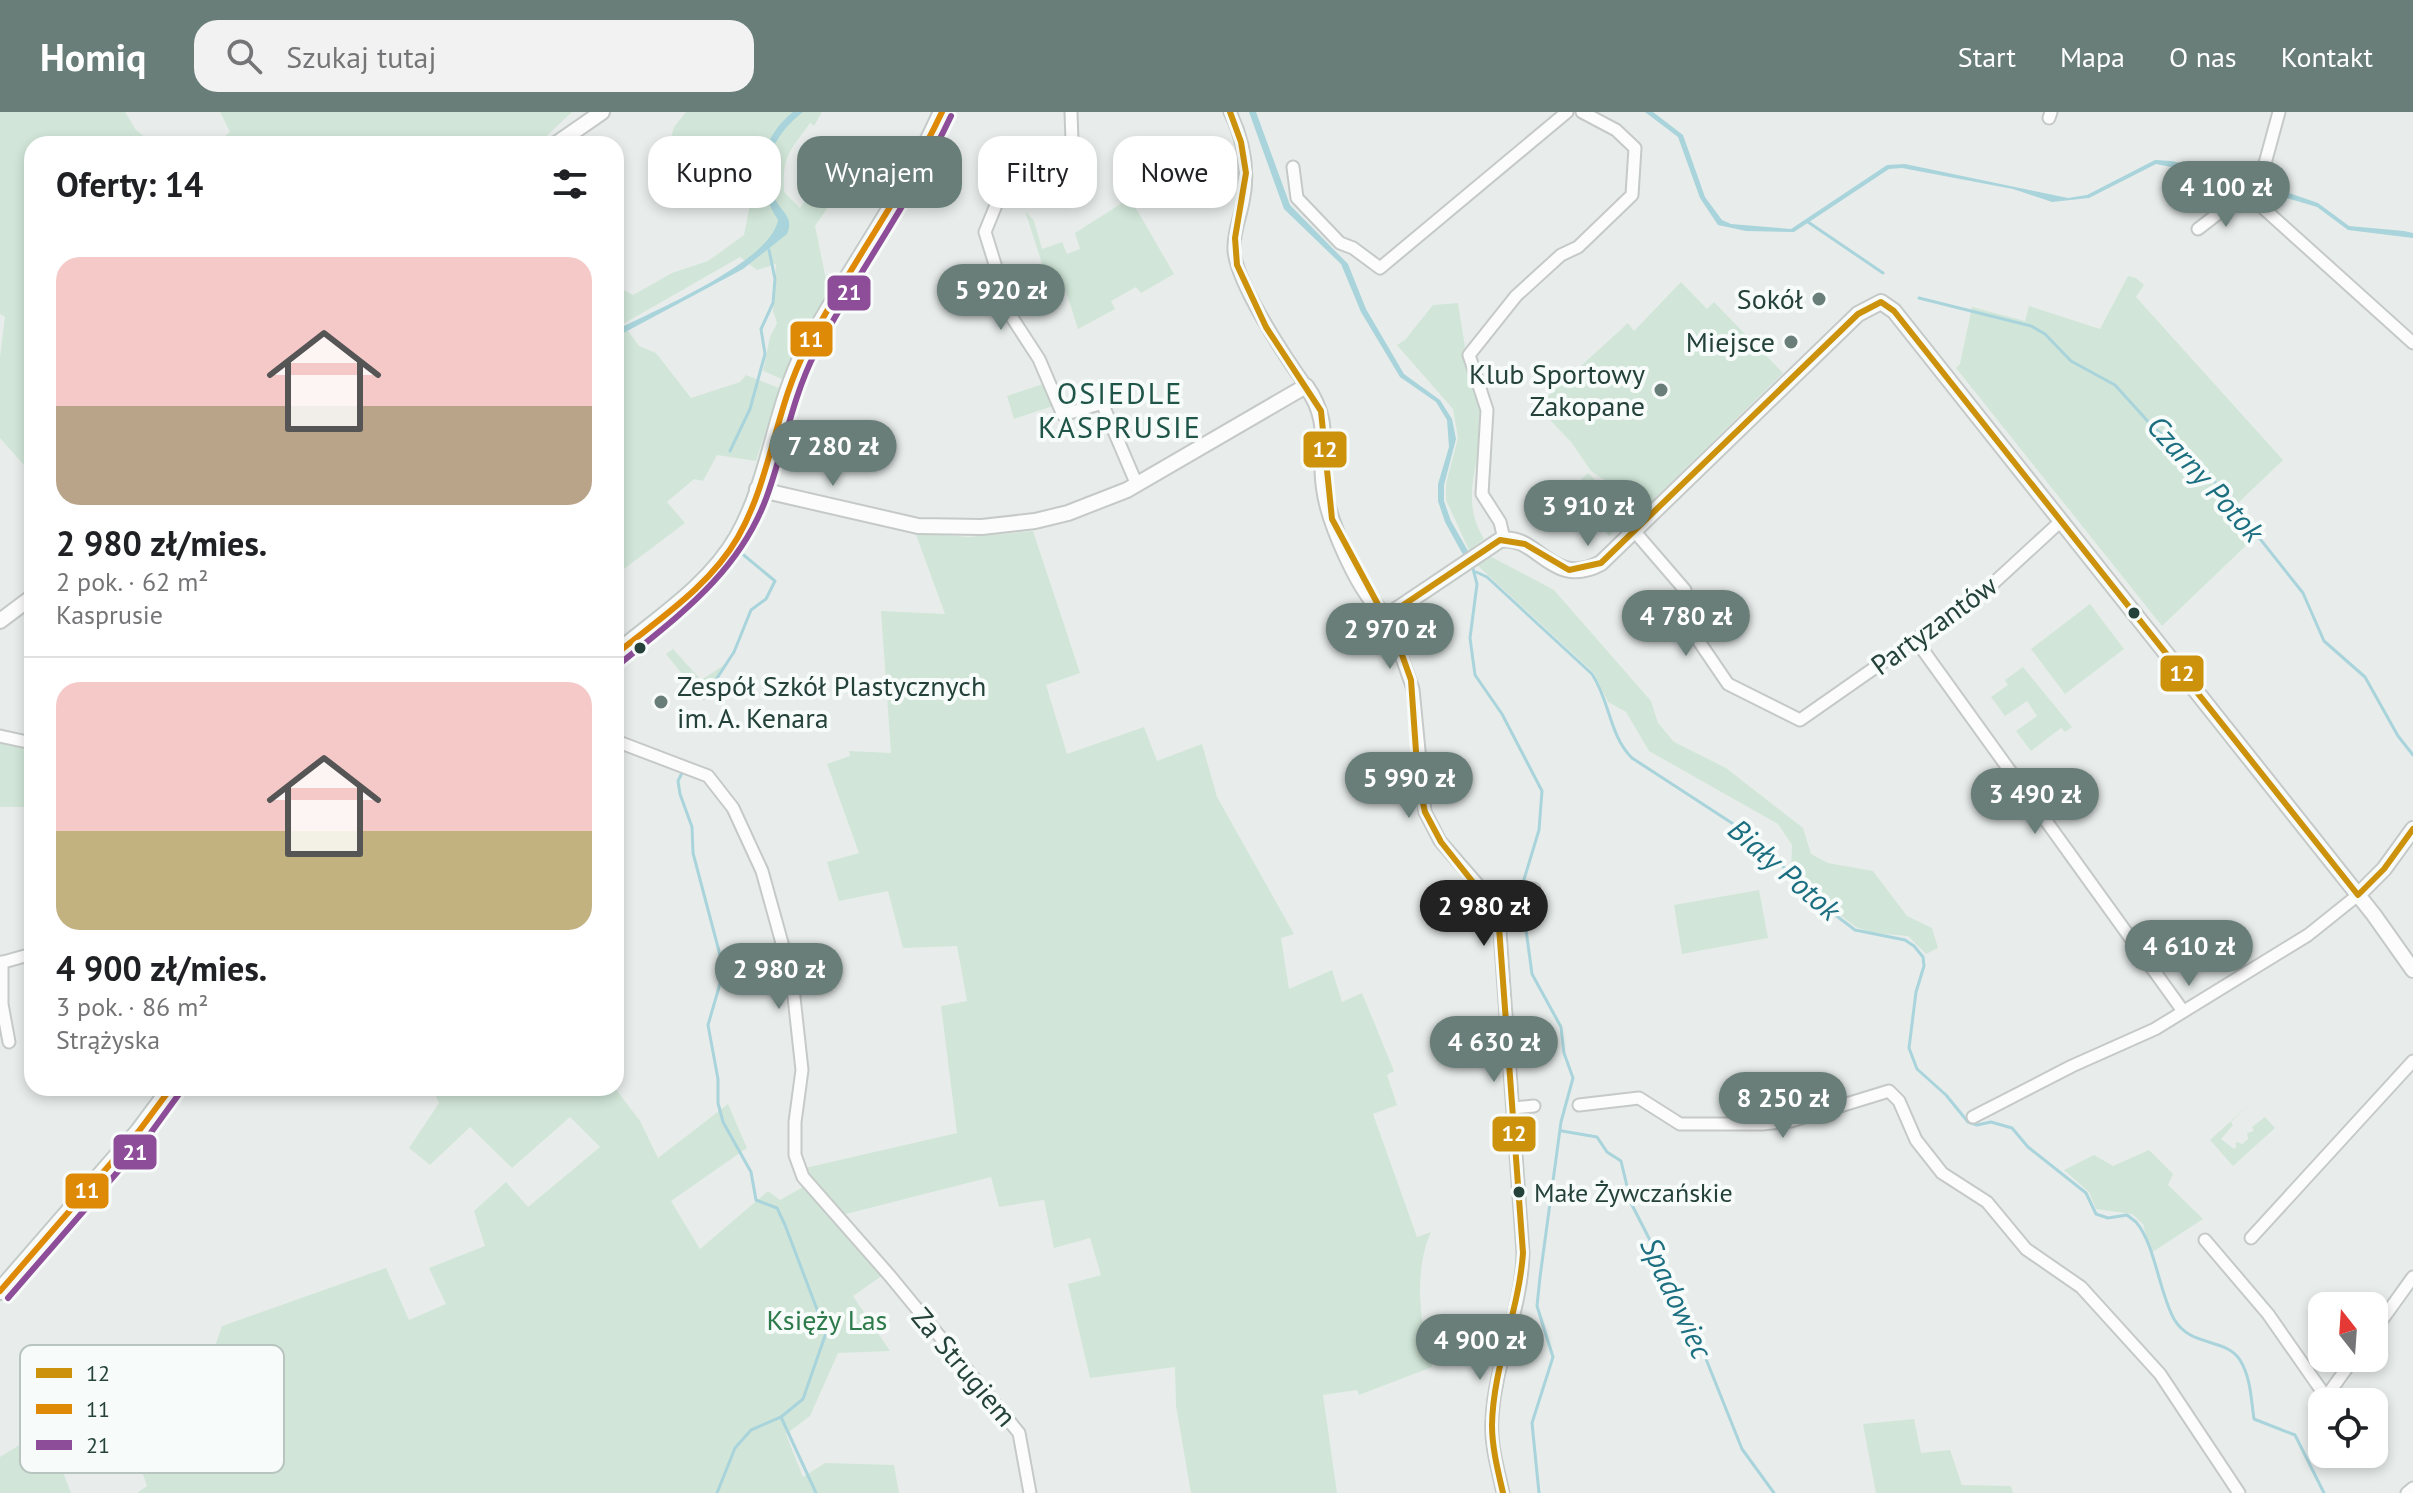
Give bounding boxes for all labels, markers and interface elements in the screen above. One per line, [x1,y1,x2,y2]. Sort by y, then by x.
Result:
search box [194,20,754,92]
text: Homiq [40,32,146,81]
icon: search [222,34,266,78]
text: Szukaj tutaj [286,37,437,76]
text: Start [1958,38,2016,75]
text: Mapa [2060,38,2125,75]
text: O nas [2169,38,2237,75]
text: Kontakt [2281,38,2373,75]
chip: Kupno [648,136,781,208]
chip: Wynajem [797,136,962,208]
chip: Filtry [978,136,1097,208]
chip: Nowe [1113,136,1237,208]
pin: 4 100 zł [2143,161,2309,229]
text: Oferty: 14 [56,162,203,206]
icon: filters [548,162,592,206]
text: 4 100 zł [2180,170,2272,203]
pin: 5 920 zł [918,264,1084,332]
text: 5 920 zł [955,273,1047,306]
line badge: 21 [826,274,872,312]
text: 21 [837,278,861,306]
place label: Sokół [1737,280,1803,317]
marker: Sokół [1810,290,1828,308]
icon: home [252,309,396,453]
line badge: 11 [789,320,834,358]
place label: Miejsce [1686,323,1775,360]
text: 11 [799,325,823,353]
marker: Miejsce [1782,333,1800,351]
place label: Klub Sportowy Zakopane [1469,355,1645,424]
district label: OSIEDLE KASPRUSIE [1038,373,1202,446]
marker: Klub Sportowy Zakopane [1652,381,1670,399]
water label: Czarny Potok [2139,406,2274,551]
pin: 7 280 zł [750,420,916,488]
text: 7 280 zł [788,429,878,462]
line badge: 12 [1302,430,1348,469]
text: 12 [1313,435,1337,463]
pin: 3 910 zł [1505,480,1671,548]
text: 3 910 zł [1542,489,1634,522]
text: 2 980 zł/mies. [56,521,267,565]
text: 2 pok. · 62 m² [56,565,209,598]
street label: Partyzantów [1863,566,2005,683]
pin: 4 780 zł [1603,590,1769,658]
text: Kasprusie [56,598,163,631]
text: 4 780 zł [1640,599,1732,632]
pin: 2 970 zł [1307,603,1473,671]
unlabelled marker [2126,605,2142,621]
text: 2 970 zł [1344,612,1436,645]
unlabelled marker [632,640,648,656]
line badge: 12 [2159,654,2205,693]
text: 12 [2170,659,2194,687]
place label: Zespół Szkół Plastycznych im. A. Kenara [677,667,986,736]
marker: Zespół Szkół Plastycznych im. A. Kenara [652,693,670,711]
icon: home [252,734,396,878]
pin: 5 990 zł [1326,752,1492,820]
text: 5 990 zł [1363,761,1455,794]
pin: 3 490 zł [1952,768,2118,836]
text: 3 490 zł [1989,777,2081,810]
water label: Biały Potok [1721,809,1850,929]
pin: 2 980 zł [1401,880,1567,948]
text: 2 980 zł [1438,889,1530,922]
pin: 4 610 zł [2106,920,2272,988]
text: 4 610 zł [2143,929,2235,962]
pin: 2 980 zł [696,943,862,1011]
text: 4 900 zł/mies. [56,946,267,990]
text: 2 980 zł [733,952,825,985]
text: 3 pok. · 86 m² [56,990,209,1023]
pin: 4 630 zł [1411,1016,1577,1084]
text: Strążyska [56,1023,160,1056]
text: 4 630 zł [1448,1025,1540,1058]
pin: 8 250 zł [1700,1072,1866,1140]
text: 8 250 zł [1737,1081,1829,1114]
line badge: 12 [1491,1115,1537,1153]
text: 12 [1502,1119,1526,1147]
line badge: 21 [112,1133,158,1171]
text: 21 [123,1138,147,1166]
line badge: 11 [64,1172,110,1210]
text: 11 [75,1176,99,1204]
place label: Małe Żywczańskie [1534,1176,1733,1209]
marker: Małe Żywczańskie [1511,1184,1527,1200]
water label: Spadowiec [1632,1230,1723,1365]
north arrow [2308,1292,2388,1372]
map controls [2308,1292,2388,1468]
street label: Za Strugiem [904,1299,1025,1434]
park label: Księży Las [767,1301,887,1338]
pin: 4 900 zł [1397,1314,1563,1382]
text: 4 900 zł [1434,1323,1526,1356]
legend [20,1345,284,1473]
text: 12 [86,1359,110,1387]
button: locate [2308,1388,2388,1468]
text: 11 [86,1395,110,1423]
text: 21 [86,1431,110,1459]

